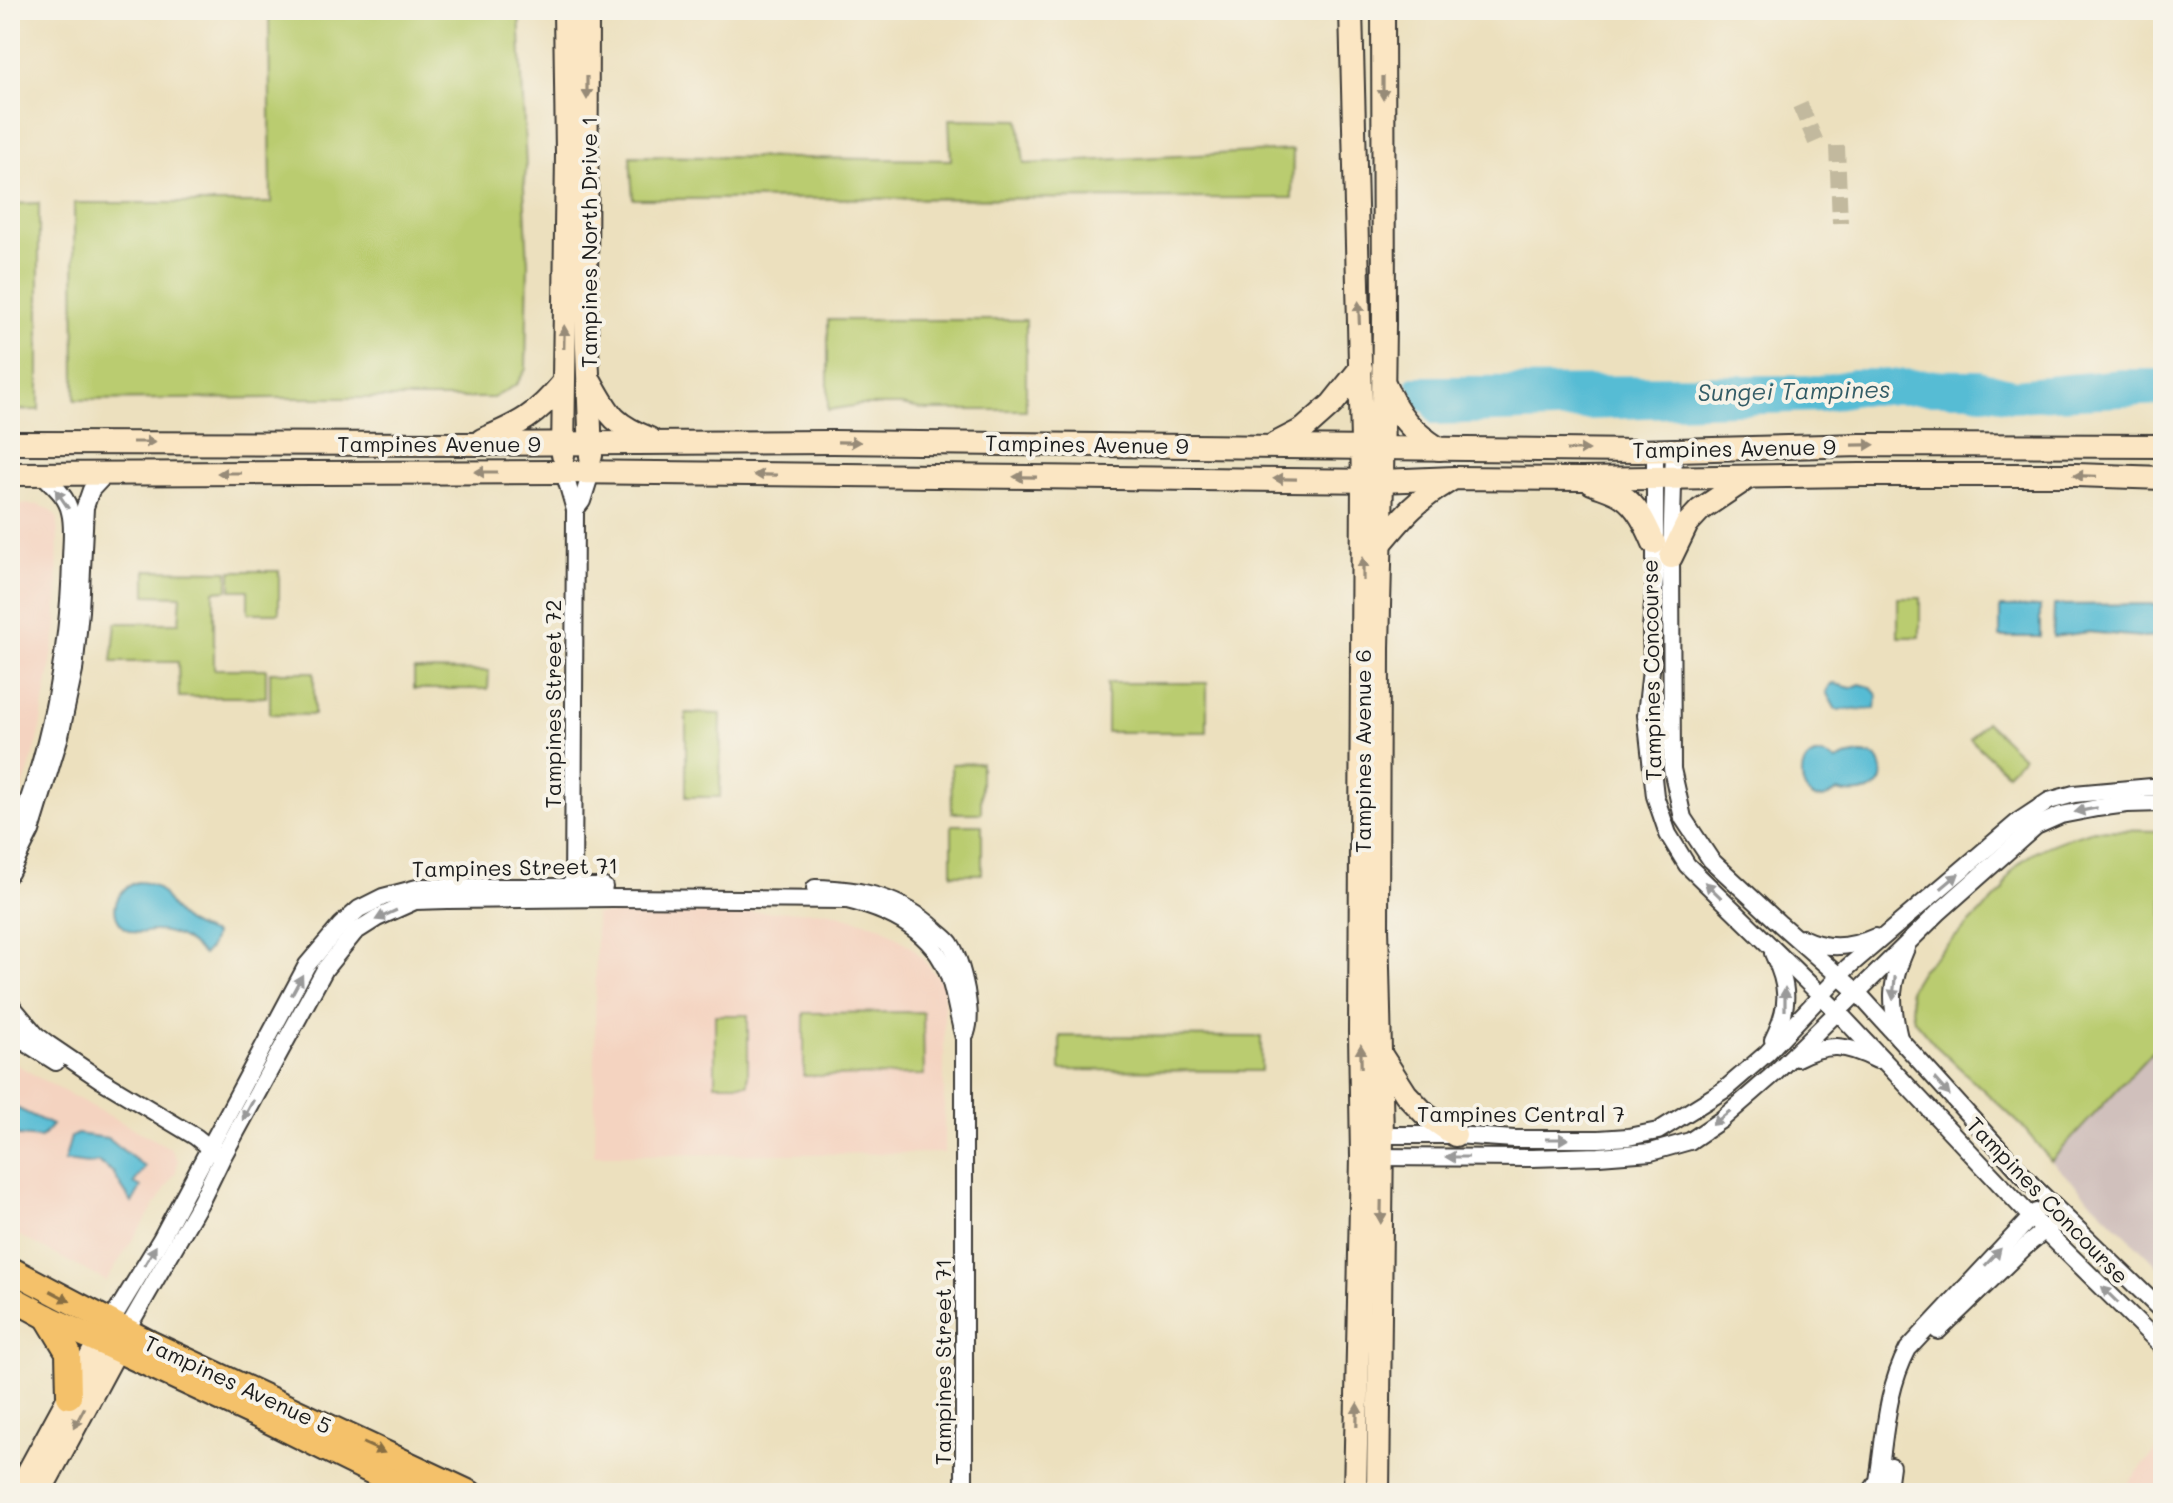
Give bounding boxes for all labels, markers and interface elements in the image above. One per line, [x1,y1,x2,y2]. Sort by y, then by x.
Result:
one-way arrow [581,76,593,101]
one-way arrow [1377,76,1389,101]
street label: Tampines North Drive 1 [574,116,603,368]
one-way arrow [1353,300,1365,325]
one-way arrow [558,324,570,349]
water label: Sungei Tampines [1697,373,1891,407]
street label: Tampines Avenue 9 [985,428,1189,460]
street label: Tampines Avenue 9 [337,429,541,458]
street label: Tampines Avenue 9 [1632,432,1836,464]
one-way arrow [132,436,157,448]
one-way arrow [837,436,862,448]
one-way arrow [1851,439,1876,451]
one-way arrow [1566,444,1591,457]
one-way arrow [473,466,498,478]
one-way arrow [216,467,241,479]
one-way arrow [752,469,777,481]
one-way arrow [2072,469,2097,482]
one-way arrow [1012,471,1037,483]
one-way arrow [1272,473,1297,485]
one-way arrow [55,489,70,510]
one-way arrow [1356,556,1369,581]
street label: Tampines Concourse [1635,559,1667,781]
street label: Tampines Street 72 [538,600,567,808]
street label: Tampines Avenue 6 [1348,649,1377,853]
one-way arrow [2073,804,2098,817]
street label: Tampines Street 71 [412,851,618,883]
one-way arrow [1940,873,1960,890]
one-way arrow [1704,881,1723,900]
one-way arrow [374,908,398,921]
one-way arrow [290,973,303,996]
one-way arrow [1887,976,1900,1001]
one-way arrow [1779,986,1791,1011]
one-way arrow [1354,1043,1367,1068]
one-way arrow [1933,1076,1950,1096]
one-way arrow [241,1099,255,1121]
street label: Tampines Central 7 [1417,1099,1625,1128]
one-way arrow [1711,1110,1732,1126]
street label: Tampines Concourse [1961,1110,2135,1290]
one-way arrow [1545,1133,1570,1145]
one-way arrow [1444,1151,1469,1163]
one-way arrow [1374,1200,1387,1225]
one-way arrow [143,1245,157,1267]
one-way arrow [1983,1248,2001,1267]
street label: Tampines Street 71 [928,1259,957,1465]
one-way arrow [2101,1286,2120,1305]
one-way arrow [49,1289,71,1303]
street label: Tampines Avenue 5 [140,1328,336,1440]
one-way arrow [1350,1402,1363,1427]
one-way arrow [73,1406,86,1429]
one-way arrow [362,1441,385,1455]

